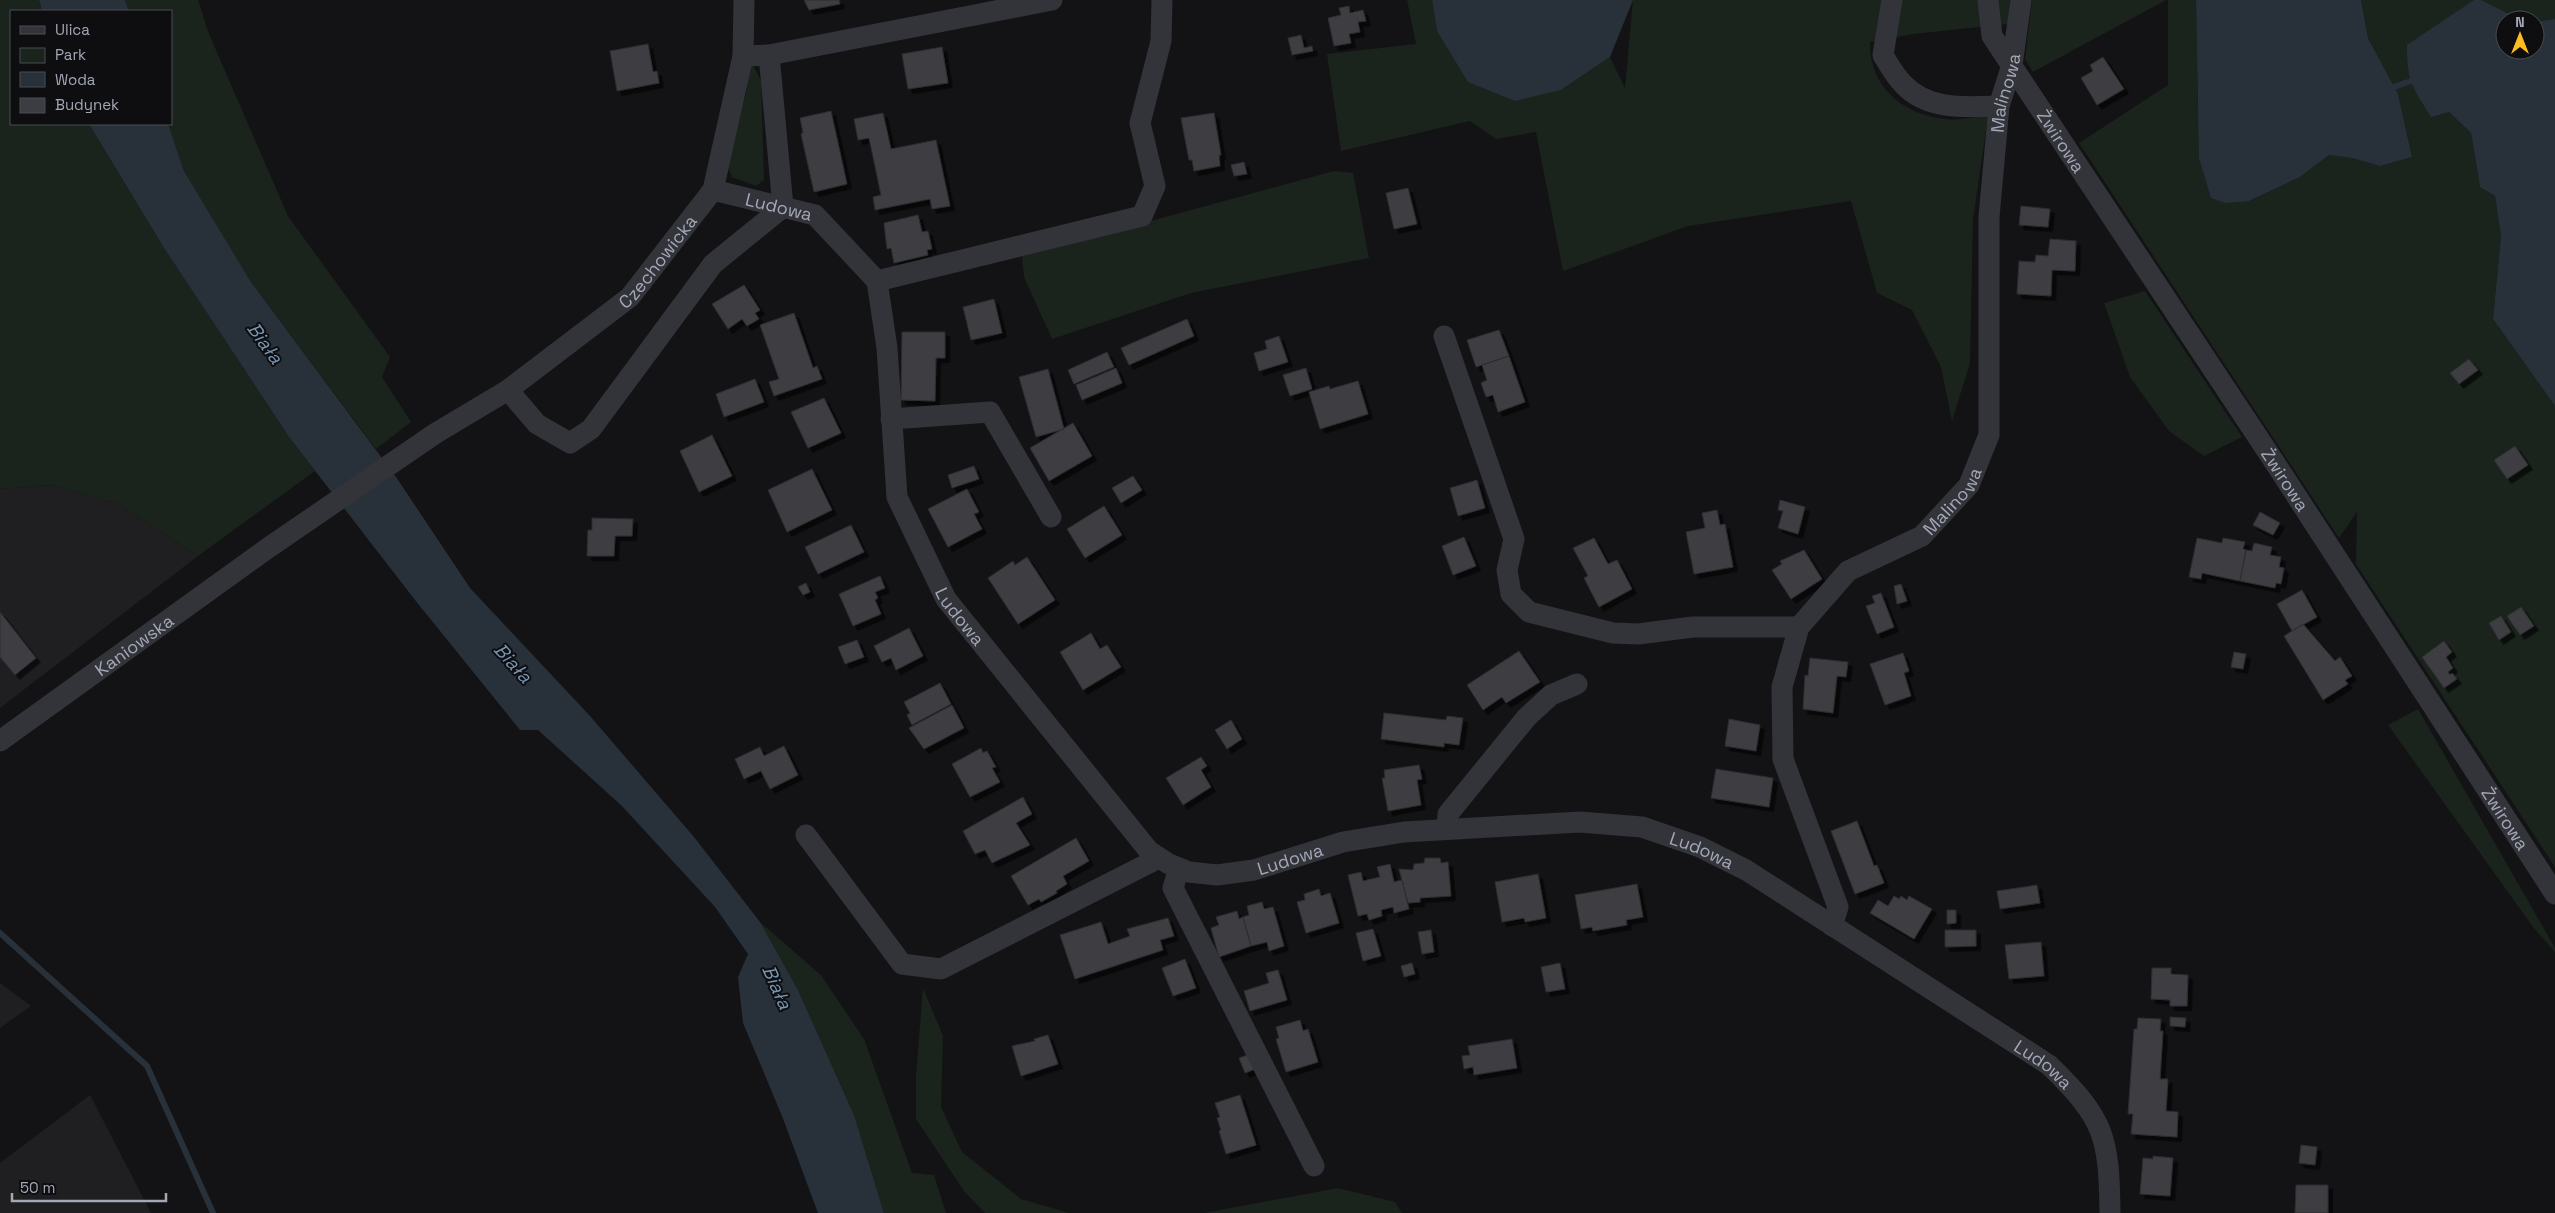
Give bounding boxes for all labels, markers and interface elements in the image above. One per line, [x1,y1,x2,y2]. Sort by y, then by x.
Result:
legend [10,10,172,125]
north arrow [2495,10,2545,60]
text: N [2515,13,2525,31]
text: Ulica [55,20,90,39]
text: Park [55,45,86,64]
street label: Malinowa [1985,52,2025,134]
text: Woda [55,70,96,89]
text: Budynek [55,95,119,114]
street label: Żwirowa [2032,105,2091,177]
street label: Ludowa [743,187,815,225]
street label: Czechowicka [614,210,701,313]
water label: Biała [241,317,289,369]
street label: Żwirowa [2257,443,2315,515]
street label: Malinowa [1918,464,1986,539]
street label: Ludowa [931,583,990,650]
street label: Kaniowska [90,609,178,681]
water label: Biała [488,638,538,688]
street label: Żwirowa [2477,782,2535,854]
street label: Ludowa [1667,826,1738,874]
street label: Ludowa [1254,838,1326,880]
water label: Biała [756,961,798,1013]
street label: Ludowa [2010,1034,2078,1094]
scale bar [12,1170,166,1202]
text: 50 m [20,1178,55,1197]

